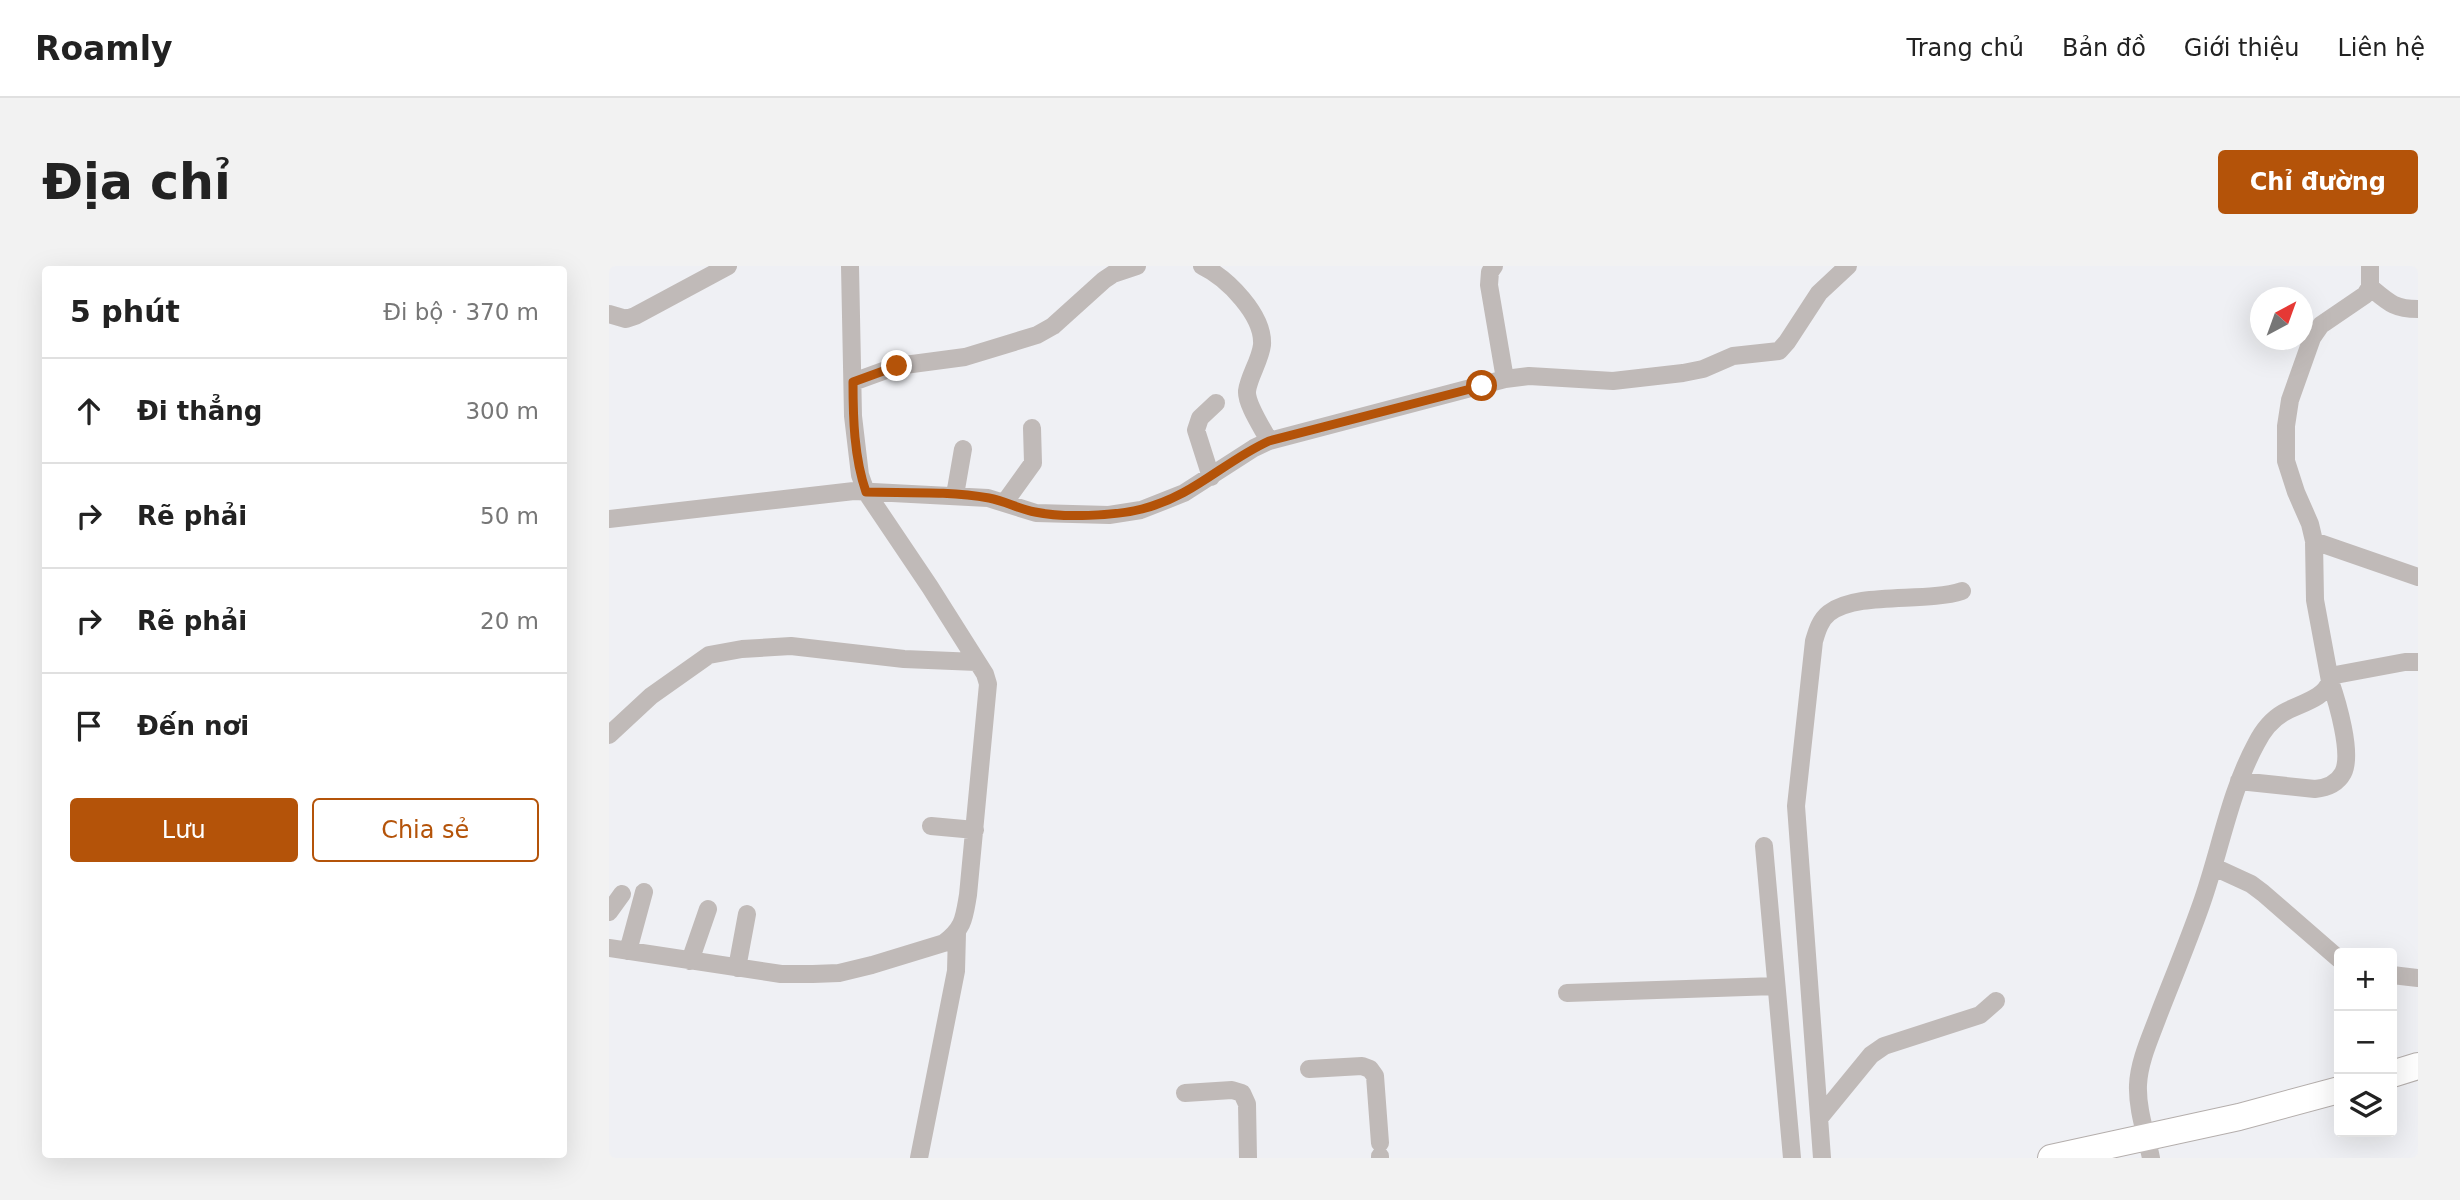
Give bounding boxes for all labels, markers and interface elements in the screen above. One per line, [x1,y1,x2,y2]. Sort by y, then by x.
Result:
text: Roamly [35,29,173,68]
text: Trang chủ [1907,34,2024,62]
text: Bản đồ [2062,34,2146,62]
text: Giới thiệu [2184,34,2299,62]
text: Liên hệ [2337,34,2425,62]
button: Chỉ đường [2218,150,2418,214]
text: Địa chỉ [42,154,231,211]
north arrow [2250,287,2313,350]
text: 5 phút [70,294,180,329]
text: Đi bộ · 370 m [383,299,539,325]
route end [881,350,912,381]
route start [1466,370,1497,401]
icon: ahead [70,392,108,430]
text: Đi thẳng [137,396,262,426]
text: 300 m [465,398,539,424]
icon: right [70,497,108,535]
text: Rẽ phải [137,501,247,531]
text: 50 m [480,503,539,529]
icon: right [70,602,108,640]
text: Rẽ phải [137,606,247,636]
text: 20 m [480,608,539,634]
icon: arrive [70,707,108,745]
text: Đến nơi [137,711,249,741]
button: Lưu [70,798,298,862]
button: Chia sẻ [312,798,539,862]
map controls [2334,948,2397,1137]
button: + [2334,948,2397,1011]
button: − [2334,1011,2397,1074]
button: layers [2334,1074,2397,1137]

